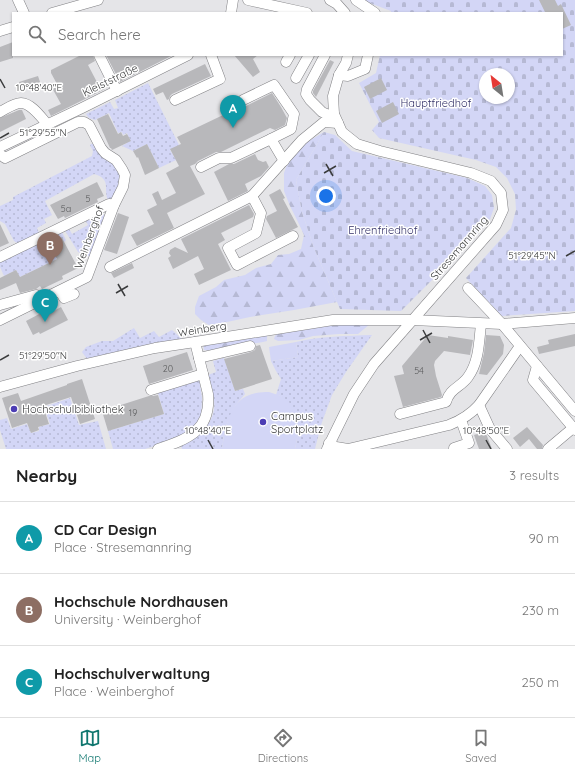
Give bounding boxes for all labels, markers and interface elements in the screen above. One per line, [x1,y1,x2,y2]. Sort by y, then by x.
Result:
search box [12,12,563,56]
icon: search [26,23,48,45]
text: Search here [58,25,141,44]
street label: Kleiststraße [80,61,140,99]
north arrow [479,68,515,104]
text: 10°48'40"E [16,81,62,94]
pin: A [220,95,246,128]
park label: Hauptfriedhof [400,96,472,110]
text: 51°29'55"N [19,126,67,139]
your location [316,186,336,206]
house number: 5 [86,193,91,204]
house number: 5a [61,203,71,214]
street label: Weinberghof [71,204,107,270]
street label: Stresemannring [427,213,491,283]
park label: Ehrenfriedhof [348,223,418,237]
pin: B [37,232,63,265]
text: 51°29'45"N [508,249,556,262]
pin: C [32,289,58,322]
street label: Weinberg [177,318,227,340]
text: 51°29'50"N [19,349,67,362]
house number: 20 [163,363,173,374]
house number: 54 [414,365,424,376]
place label: Hochschulbibliothek [22,402,124,416]
marker: Hochschulbibliothek [9,404,19,414]
house number: 19 [129,407,137,418]
place label: Campus Sportplatz [271,409,323,436]
marker: Campus Sportplatz [258,417,268,427]
text: 10°48'40"E [185,424,231,437]
text: 10°48'50"E [463,424,510,437]
text: Nearby [16,465,77,486]
text: 3 results [509,467,559,483]
text: CD Car Design [54,520,157,539]
text: A [25,530,33,546]
text: 90 m [529,530,559,546]
text: Place · Stresemannring [54,539,192,555]
text: Hochschule Nordhausen [54,592,228,611]
text: B [25,602,33,618]
text: 230 m [522,602,559,618]
text: University · Weinberghof [54,611,201,627]
text: Hochschulverwaltung [54,664,210,683]
text: C [25,674,33,690]
text: 250 m [522,674,559,690]
text: Place · Weinberghof [54,683,174,699]
tab: Map [78,727,101,765]
tab: Directions [258,727,308,765]
tab: Saved [465,727,497,765]

